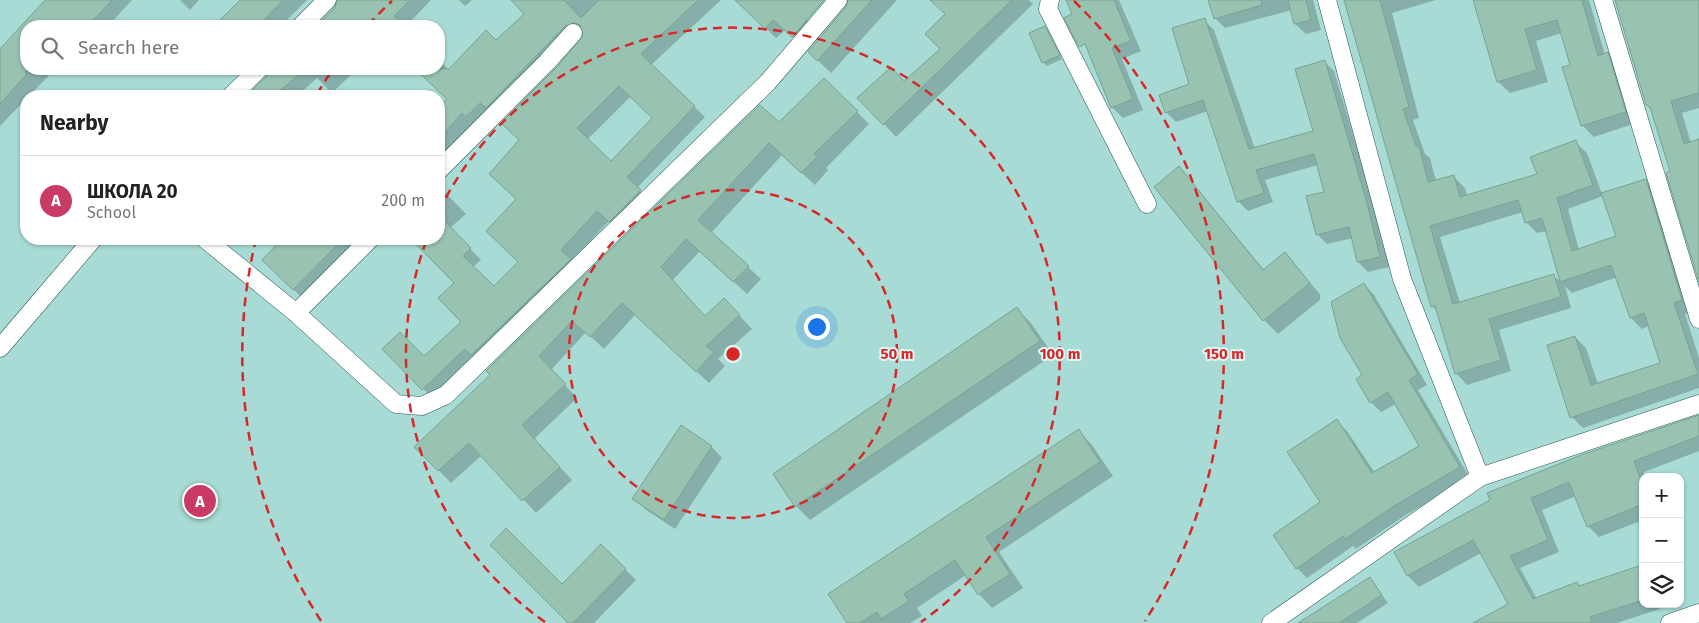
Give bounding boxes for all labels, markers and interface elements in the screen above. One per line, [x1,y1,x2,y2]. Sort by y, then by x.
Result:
search box [20,20,445,75]
icon: search [38,34,66,62]
text: Search here [78,36,179,59]
text: Nearby [40,110,108,136]
text: ШКОЛА 20 [87,180,178,203]
text: A [51,191,61,210]
text: 200 m [381,191,425,210]
text: School [87,203,136,222]
your location [804,314,830,340]
centre of rings [724,345,742,363]
text: 50 m [880,345,914,363]
text: 100 m [1040,345,1080,363]
text: 150 m [1204,345,1244,363]
map controls [1639,473,1684,608]
button: + [1639,473,1684,518]
pin: A [184,482,216,520]
button: − [1639,518,1684,563]
button: layers [1639,563,1684,608]

